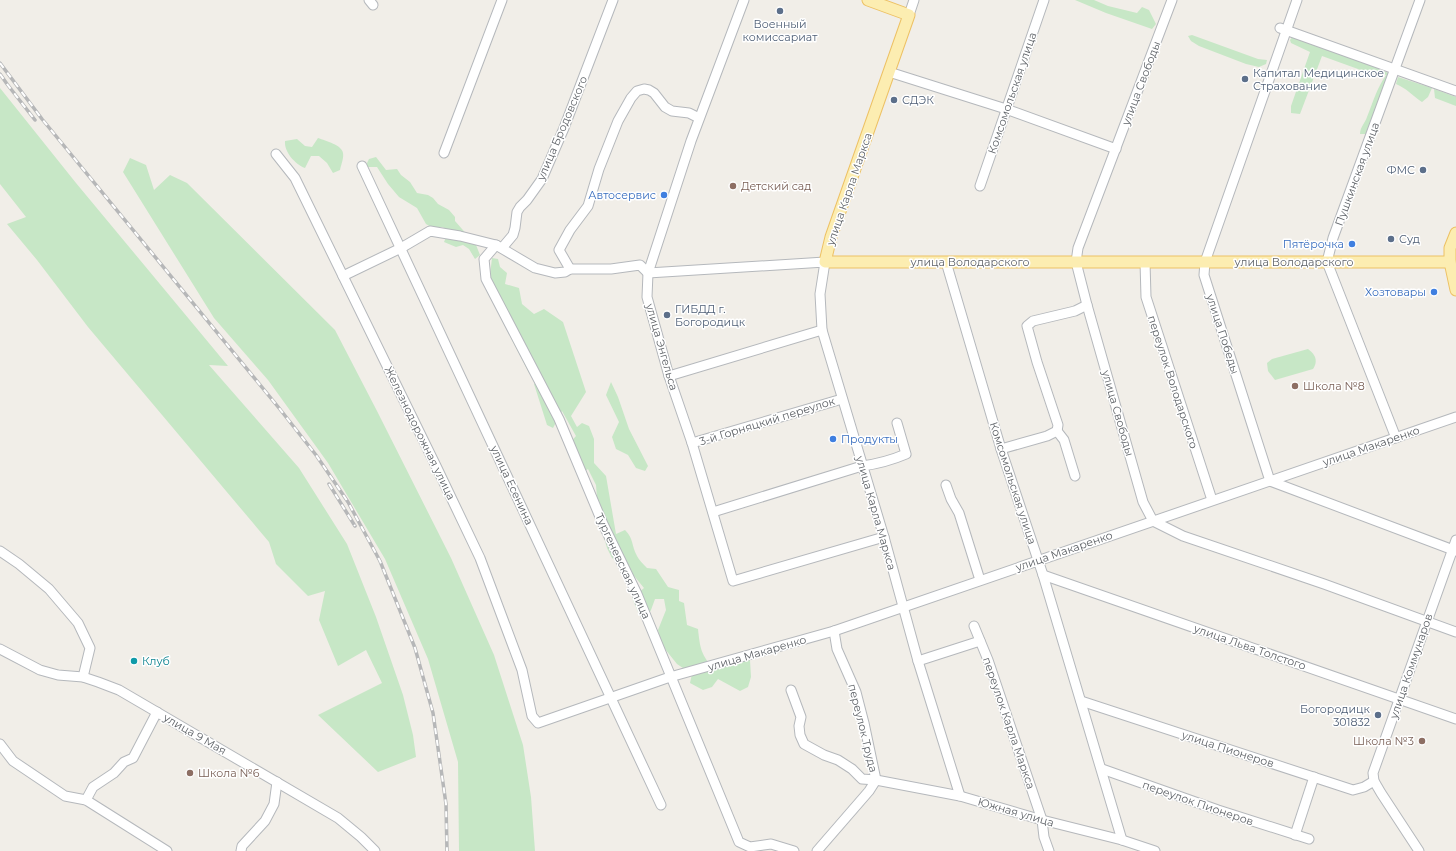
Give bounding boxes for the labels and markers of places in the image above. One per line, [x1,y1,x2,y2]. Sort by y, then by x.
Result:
marker: Военный комиссариат [775,6,785,16]
place label: Военный комиссариат [743,17,818,44]
place label: Капитал Медицинское Страхование [1253,66,1384,93]
marker: Капитал Медицинское Страхование [1240,74,1250,84]
place label: СДЭК [902,93,934,107]
marker: СДЭК [889,95,899,105]
place label: ФМС [1386,163,1415,177]
marker: ФМС [1418,165,1428,175]
place label: Детский сад [741,179,811,193]
marker: Детский сад [728,181,738,191]
place label: Автосервис [588,188,656,202]
marker: Автосервис [659,190,669,200]
place label: Суд [1399,232,1420,246]
marker: Суд [1386,234,1396,244]
place label: Пятёрочка [1283,237,1344,251]
marker: Пятёрочка [1347,239,1357,249]
place label: Хозтовары [1365,285,1426,299]
marker: Хозтовары [1429,287,1439,297]
place label: ГИБДД г. Богородицк [675,302,746,329]
marker: ГИБДД г. Богородицк [662,310,672,320]
place label: Школа №8 [1303,379,1365,393]
marker: Школа №8 [1290,381,1300,391]
place label: Продукты [841,432,898,446]
marker: Продукты [828,434,838,444]
place label: Клуб [142,654,170,668]
marker: Клуб [129,656,139,666]
place label: Богородицк 301832 [1300,702,1371,729]
marker: Богородицк 301832 [1373,710,1383,720]
place label: Школа №3 [1353,734,1414,748]
marker: Школа №3 [1417,736,1427,746]
place label: Школа №6 [198,766,260,780]
marker: Школа №6 [185,768,195,778]

